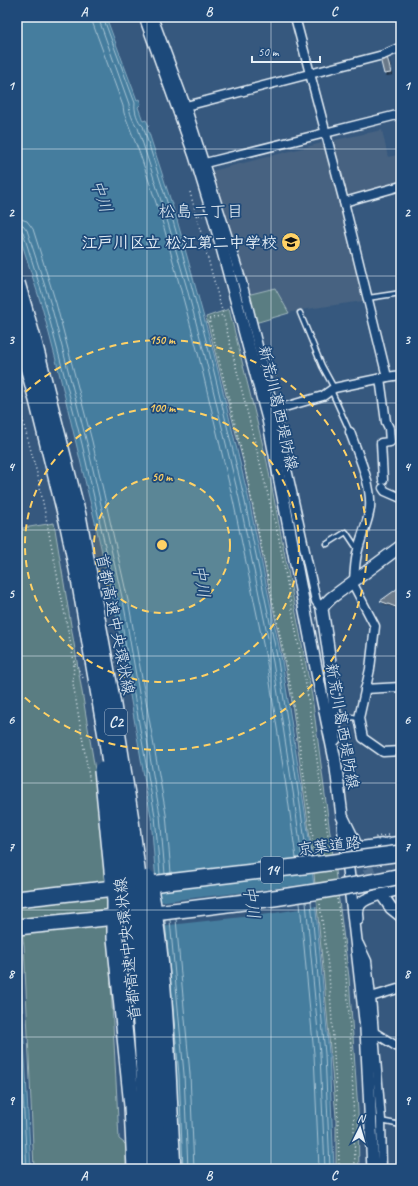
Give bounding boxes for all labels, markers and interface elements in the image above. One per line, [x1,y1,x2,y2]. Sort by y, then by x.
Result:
text: A [81,4,89,20]
text: B [206,4,214,20]
text: C [331,4,339,20]
scale bar [252,38,320,64]
text: 50 m [258,44,280,60]
text: 1 [8,78,16,94]
text: 1 [404,78,412,94]
water label: 中川 [86,177,117,216]
district label: 松島二丁目 [159,201,244,222]
text: 2 [8,205,15,221]
text: 2 [404,205,411,221]
school or university icon: 江戸川区立 松江第二中学校 [280,231,302,253]
place label: 江戸川区立 松江第二中学校 [81,233,277,253]
text: 3 [8,332,15,348]
text: 150 m [149,332,176,348]
text: 3 [404,332,411,348]
street label: 新荒川葛西堤防線 [254,344,302,473]
text: 100 m [149,400,176,416]
text: 4 [8,459,16,475]
text: 4 [404,459,412,475]
text: 50 m [152,469,173,485]
centre of rings [155,538,169,552]
street label: 首都高速中央環状線 [91,552,139,697]
water label: 中川 [188,563,215,600]
text: 5 [8,586,15,602]
text: 5 [404,586,411,602]
street label: 新荒川葛西堤防線 [321,661,363,791]
road number: C2 [105,709,127,735]
text: 6 [8,712,15,728]
text: 6 [404,712,411,728]
street label: 京葉道路 [296,832,362,860]
text: 7 [8,839,15,855]
text: 7 [404,839,411,855]
road number: 14 [261,857,283,883]
street label: 首都高速中央環状線 [111,876,145,1022]
water label: 中川 [238,884,265,921]
text: 8 [8,966,16,982]
text: 8 [404,966,412,982]
text: 9 [8,1093,15,1109]
text: 9 [404,1093,411,1109]
north arrow [340,1108,380,1148]
text: N [357,1111,367,1125]
text: A [81,1168,89,1184]
text: B [206,1168,214,1184]
text: C [331,1168,339,1184]

